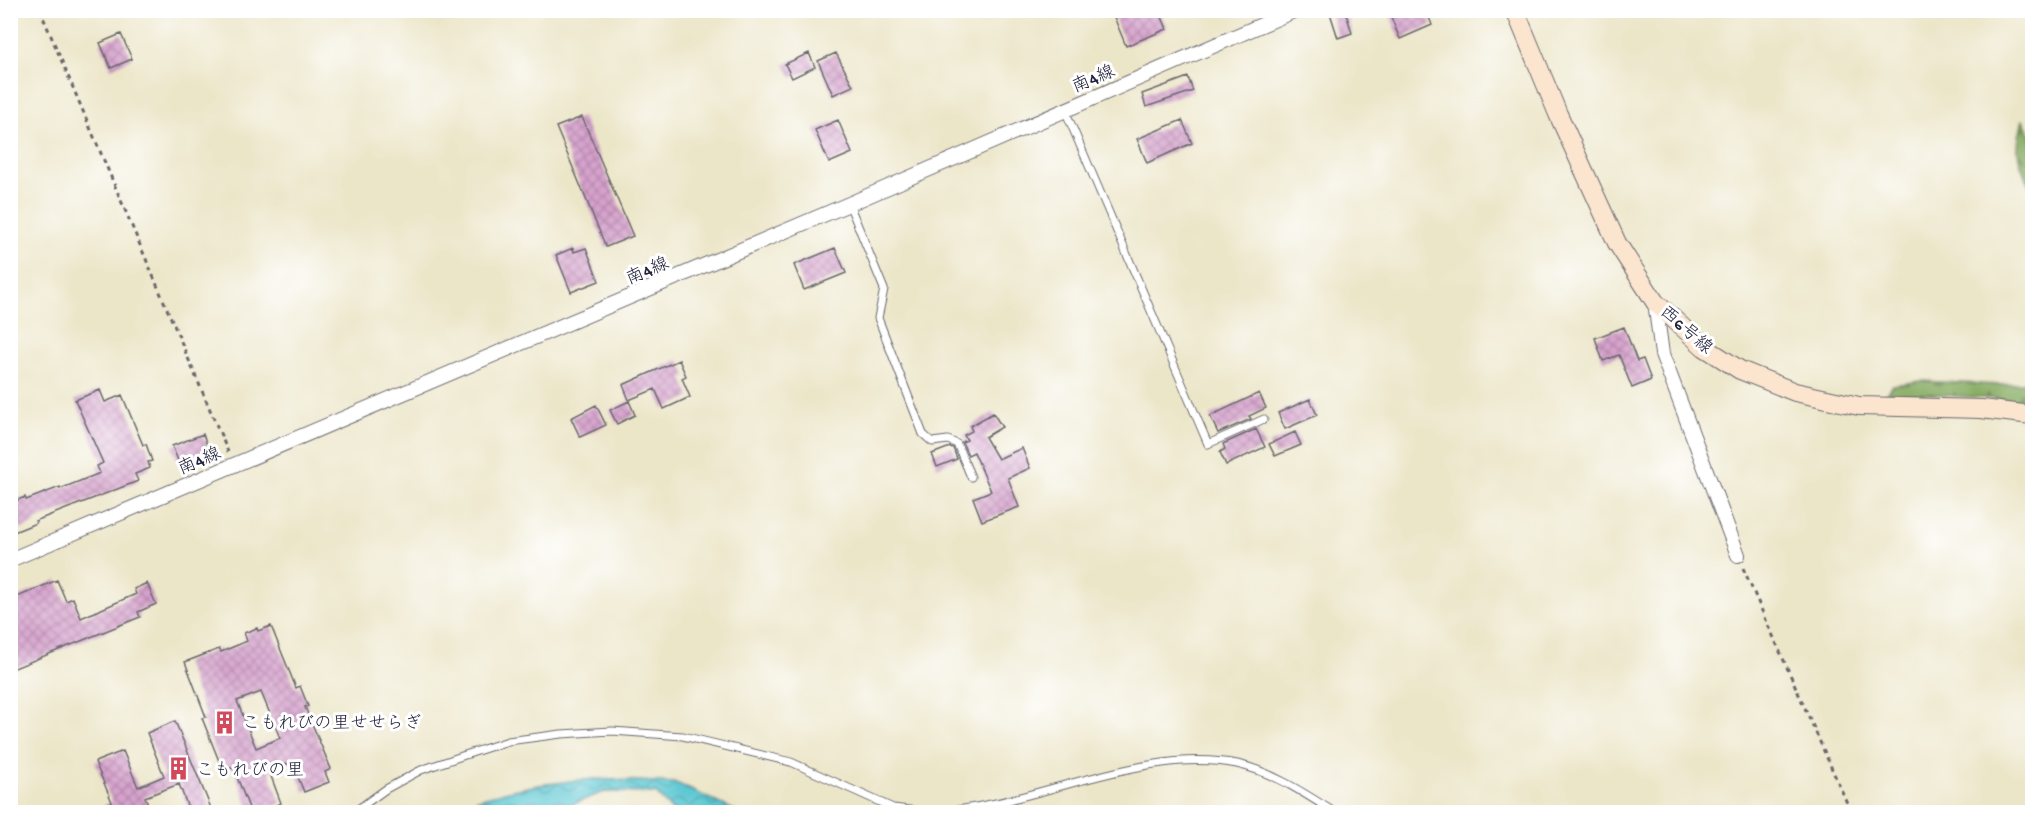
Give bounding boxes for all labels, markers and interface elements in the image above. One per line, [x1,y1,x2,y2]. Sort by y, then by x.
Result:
street label: 南4線 [1069,61,1119,99]
street label: 南4線 [623,253,673,291]
street label: 西6号線 [1655,302,1717,360]
street label: 南4線 [175,443,225,481]
building icon: こもれびの里せせらぎ [211,709,237,735]
place label: こもれびの里せせらぎ [242,713,422,735]
building icon: こもれびの里 [165,756,191,782]
place label: こもれびの里 [196,761,304,782]

